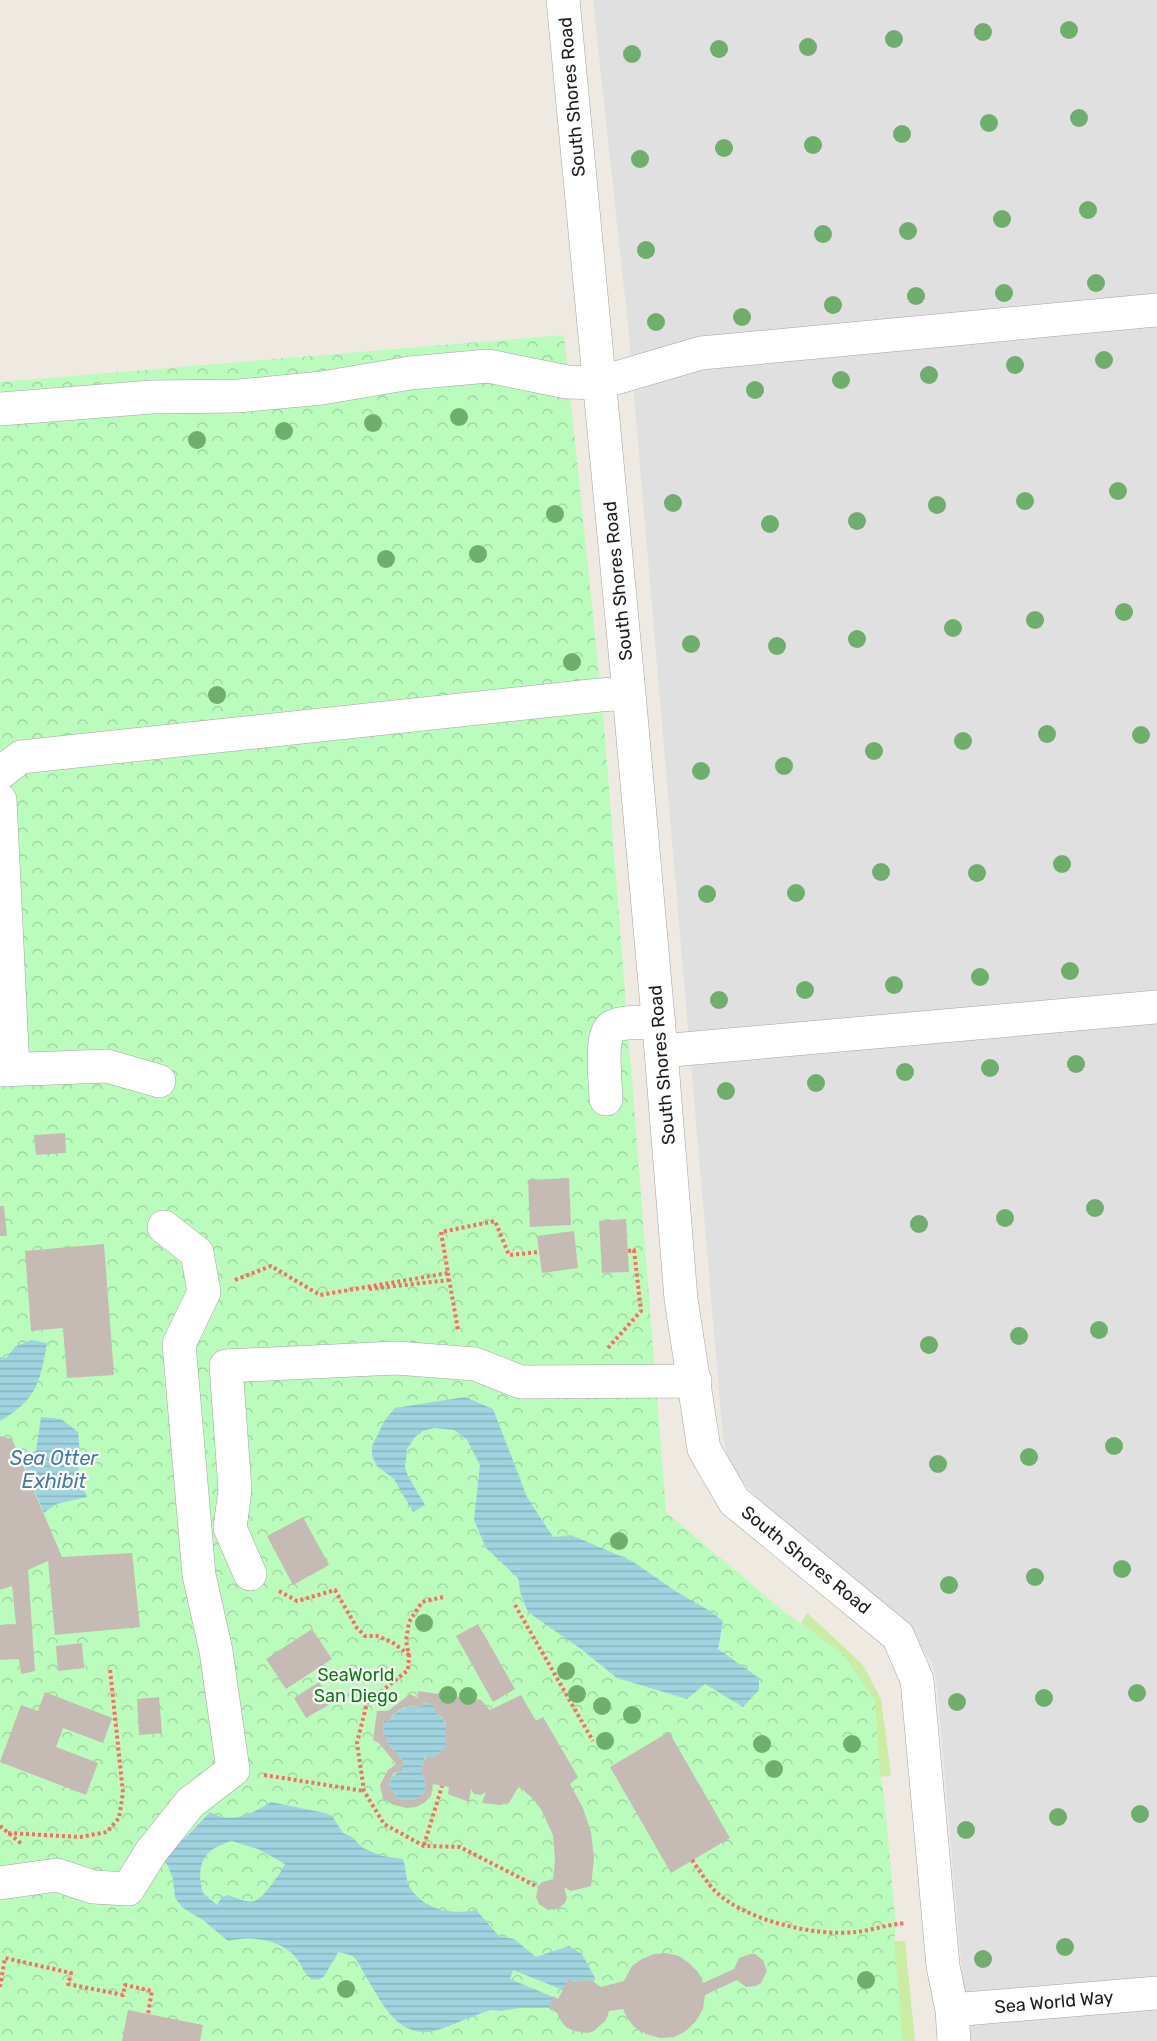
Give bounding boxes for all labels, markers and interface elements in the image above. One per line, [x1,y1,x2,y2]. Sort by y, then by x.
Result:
street label: South Shores Road [554,16,590,178]
street label: South Shores Road [599,500,637,662]
street label: South Shores Road [644,984,680,1146]
water label: Sea Otter Exhibit [10,1446,99,1493]
street label: South Shores Road [737,1501,875,1619]
park label: SeaWorld San Diego [314,1664,398,1707]
street label: Sea World Way [994,1986,1115,2018]

